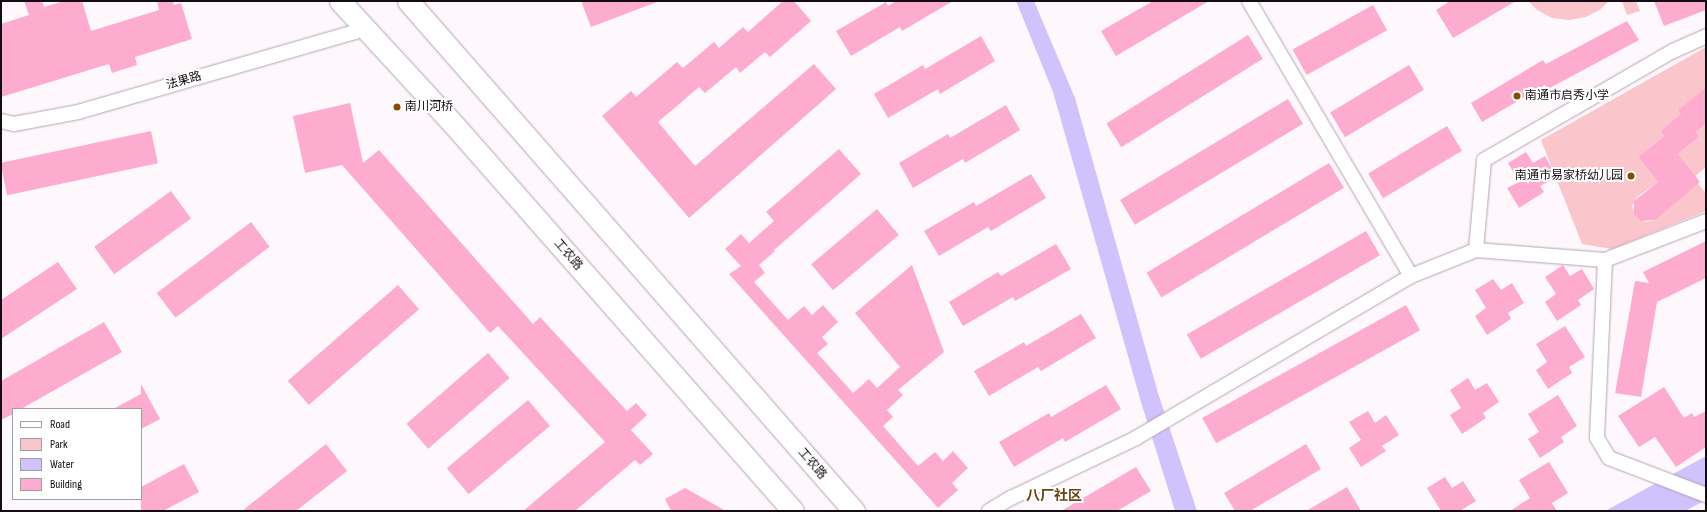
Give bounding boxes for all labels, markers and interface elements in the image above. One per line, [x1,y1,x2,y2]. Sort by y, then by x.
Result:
street label: 法果路 [165,69,203,93]
place label: 南通市启秀小学 [1525,89,1609,103]
marker: 南通市启秀小学 [1512,91,1522,101]
place label: 南川河桥 [405,100,453,114]
marker: 南川河桥 [392,102,402,112]
place label: 南通市易家桥幼儿园 [1515,169,1623,183]
marker: 南通市易家桥幼儿园 [1626,171,1636,181]
street label: 工农路 [551,237,585,273]
legend [12,408,142,500]
text: Road [50,417,70,432]
text: Park [50,437,68,452]
street label: 工农路 [795,446,829,482]
text: Water [50,457,74,472]
text: Building [50,477,82,492]
district label: 八厂社区 [1026,488,1082,504]

